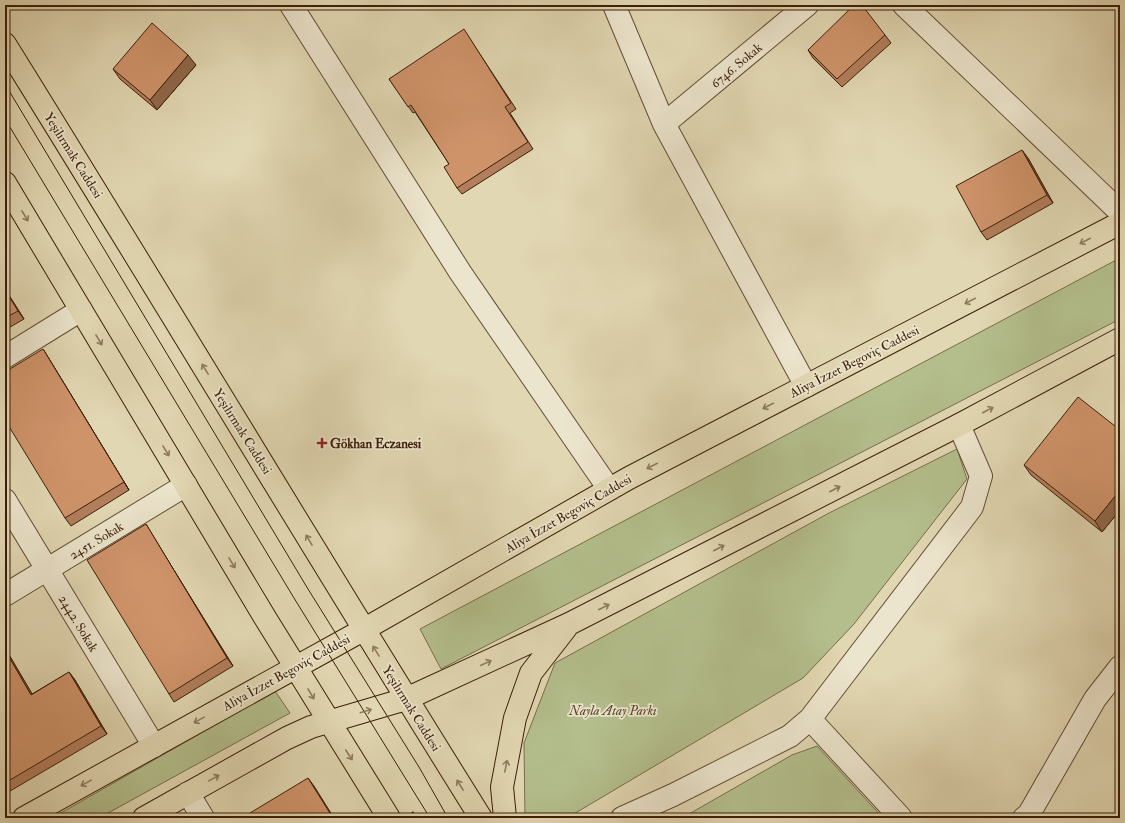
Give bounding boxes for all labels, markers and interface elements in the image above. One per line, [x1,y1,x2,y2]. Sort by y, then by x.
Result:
street label: 6746. Sokak [708,39,766,92]
street label: Yeşilırmak Caddesi [40,110,106,202]
one-way arrow [21,210,29,221]
one-way arrow [1080,237,1092,245]
one-way arrow [964,297,976,305]
street label: Aliya İzzet Begoviç Caddesi [786,321,923,403]
one-way arrow [95,334,103,345]
one-way arrow [201,364,209,375]
street label: Yeşilırmak Caddesi [209,386,275,478]
one-way arrow [762,403,774,410]
one-way arrow [982,406,994,413]
place label: Gökhan Eczanesi [330,436,422,452]
marker: Gökhan Eczanesi [317,438,327,448]
one-way arrow [162,445,170,457]
one-way arrow [647,463,659,470]
street label: Aliya İzzet Begoviç Caddesi [501,470,636,558]
one-way arrow [829,484,841,492]
street label: 2451. Sokak [67,518,127,563]
one-way arrow [305,534,313,546]
one-way arrow [713,543,725,551]
one-way arrow [229,557,237,569]
street label: 2442. Sokak [55,592,102,656]
one-way arrow [597,602,609,610]
street label: Aliya İzzet Begoviç Caddesi [219,630,354,716]
one-way arrow [372,645,380,657]
one-way arrow [480,659,492,666]
street label: Yeşilırmak Caddesi [378,663,444,755]
one-way arrow [308,688,316,700]
park label: Nayla Atay Parkı [568,703,657,719]
one-way arrow [359,707,372,714]
one-way arrow [194,717,206,724]
one-way arrow [345,749,353,760]
one-way arrow [502,760,510,773]
one-way arrow [208,774,220,782]
one-way arrow [80,780,92,788]
one-way arrow [456,780,464,791]

